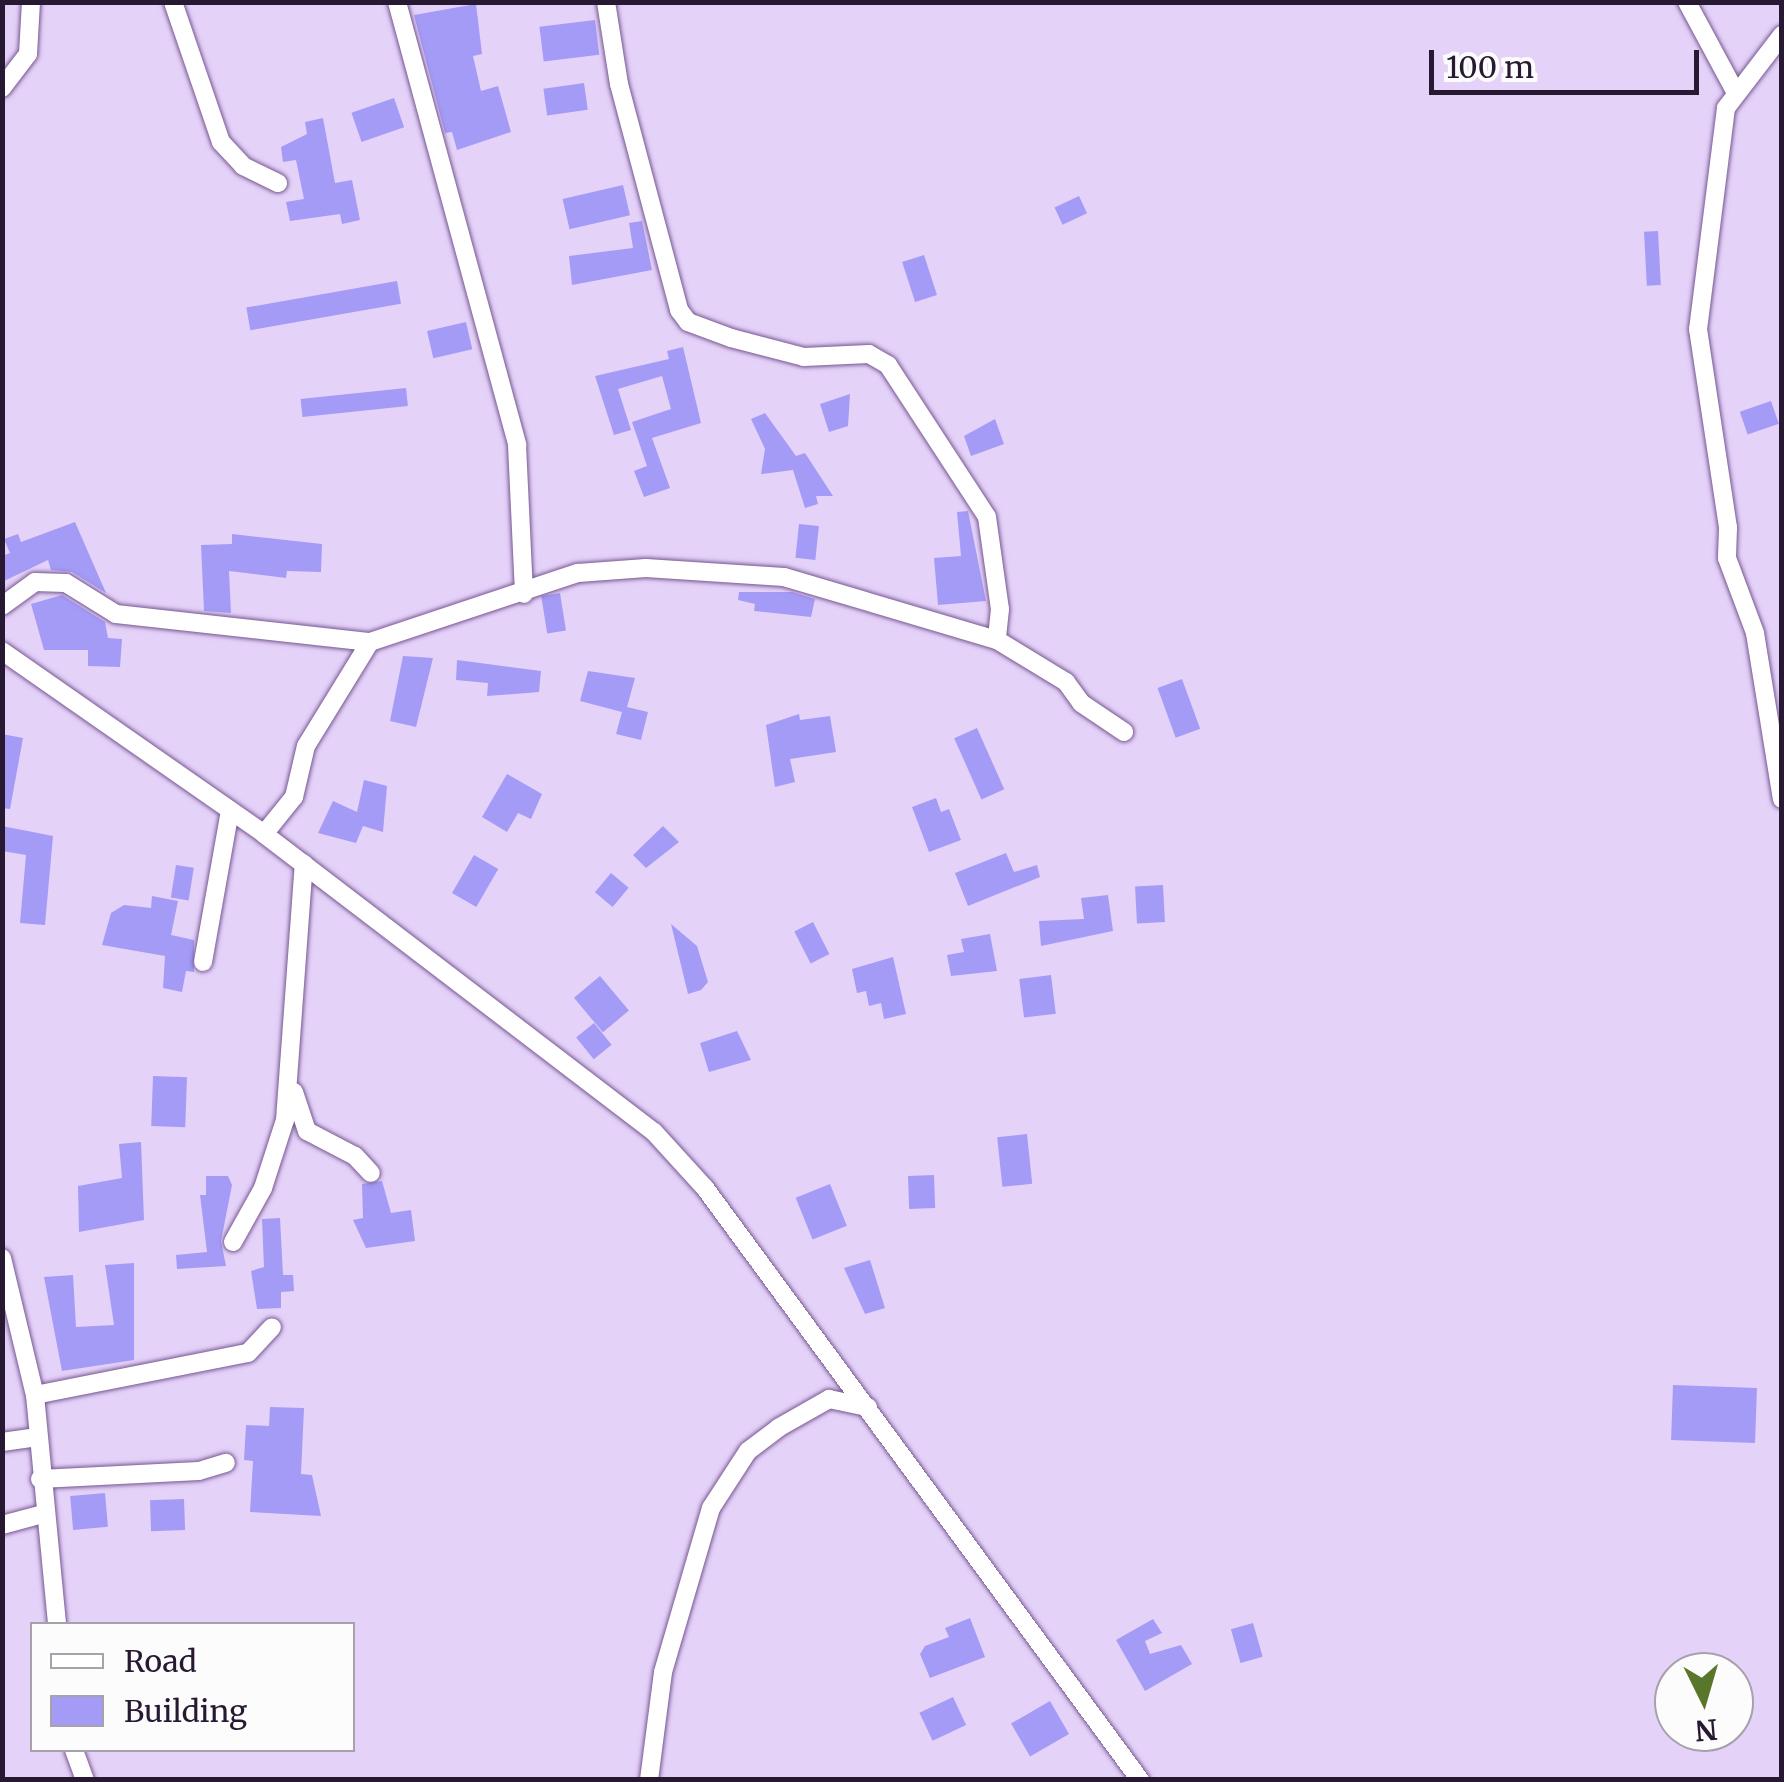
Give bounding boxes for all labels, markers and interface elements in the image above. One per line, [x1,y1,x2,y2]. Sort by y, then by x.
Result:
scale bar [1434,30,1704,92]
text: 100 m [1446,48,1534,86]
legend [30,1622,355,1752]
text: Road [124,1642,197,1680]
north arrow [1654,1652,1754,1752]
text: Building [124,1692,247,1730]
text: N [1694,1711,1719,1749]

